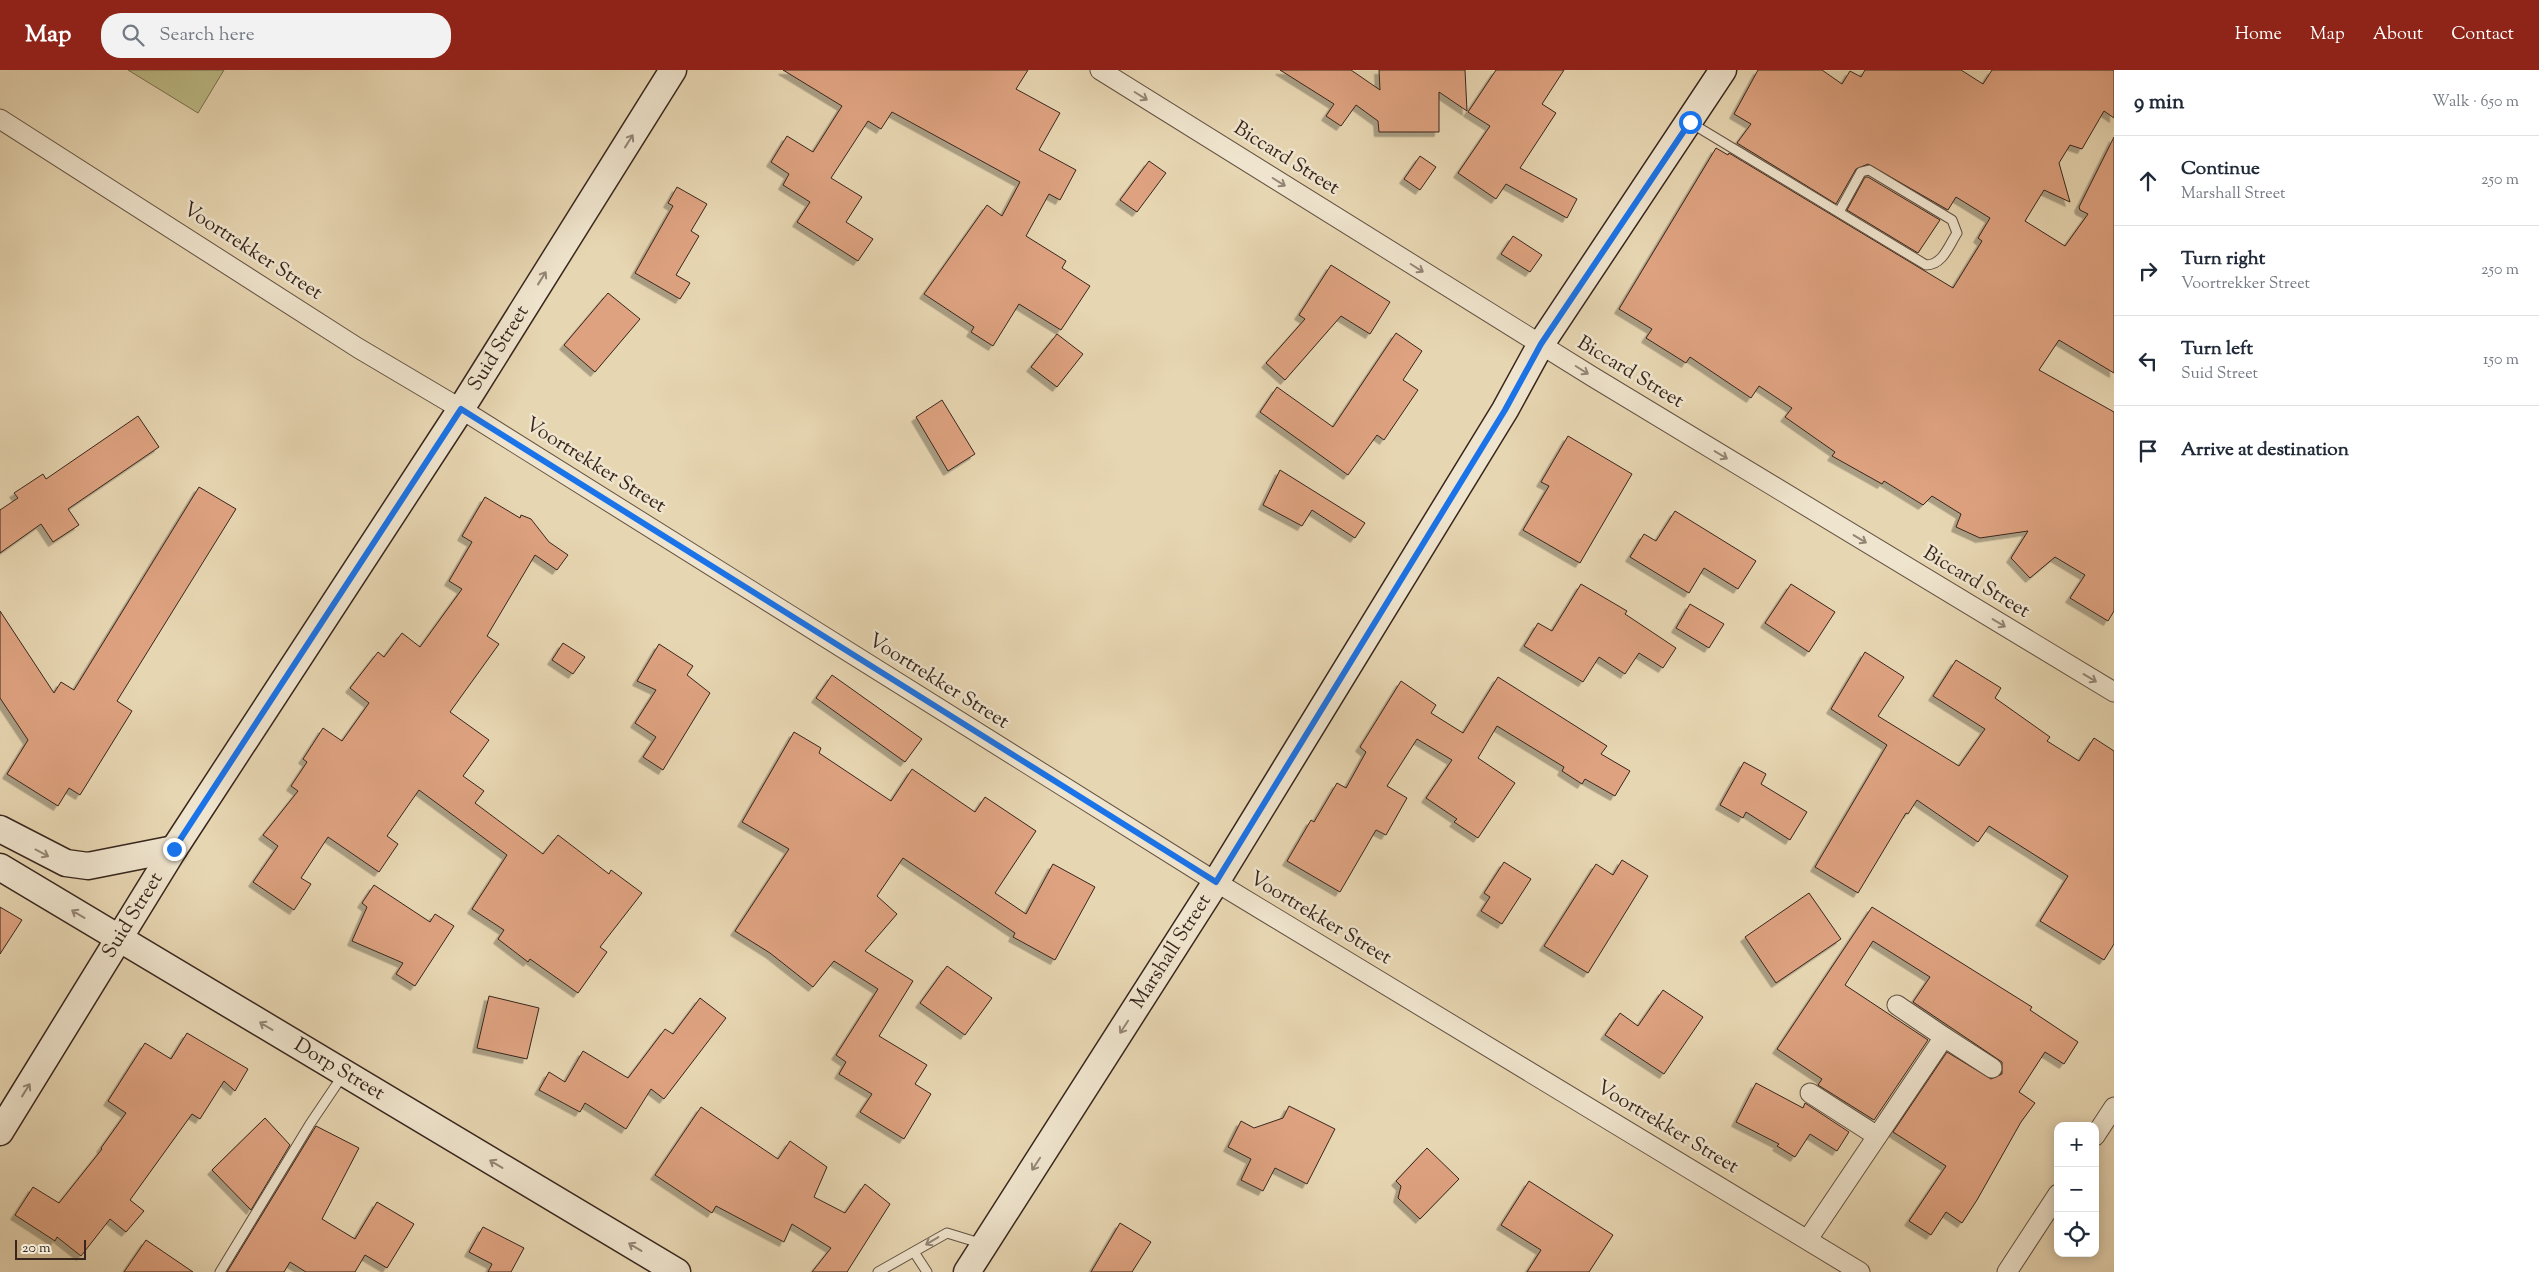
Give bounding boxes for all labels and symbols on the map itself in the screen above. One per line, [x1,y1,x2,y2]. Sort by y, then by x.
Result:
one-way arrow [1134,90,1148,101]
route start [1679,111,1702,134]
street label: Biccard Street [1227,115,1345,203]
one-way arrow [624,134,634,148]
one-way arrow [1272,176,1286,187]
street label: Voortrekker Street [176,196,328,308]
one-way arrow [1410,262,1424,273]
one-way arrow [538,272,548,286]
street label: Suid Street [461,300,537,397]
street label: Biccard Street [1571,330,1689,416]
one-way arrow [1574,366,1588,376]
street label: Voortrekker Street [519,411,671,521]
one-way arrow [1713,450,1727,460]
one-way arrow [1852,534,1866,544]
street label: Biccard Street [1917,540,2035,626]
one-way arrow [1991,618,2005,628]
street label: Voortrekker Street [862,627,1014,737]
one-way arrow [2083,673,2097,683]
route end [163,838,186,861]
one-way arrow [35,848,50,858]
street label: Voortrekker Street [1243,865,1397,973]
street label: Suid Street [95,867,171,964]
street label: Marshall Street [1124,889,1219,1015]
one-way arrow [71,909,86,919]
one-way arrow [1118,1019,1128,1033]
one-way arrow [260,1021,274,1031]
street label: Dorp Street [288,1031,390,1108]
street label: Voortrekker Street [1590,1074,1744,1182]
one-way arrow [21,1084,31,1098]
one-way arrow [1031,1156,1041,1170]
one-way arrow [489,1158,503,1168]
scale bar [15,1237,86,1260]
one-way arrow [926,1237,940,1247]
one-way arrow [629,1241,643,1251]

